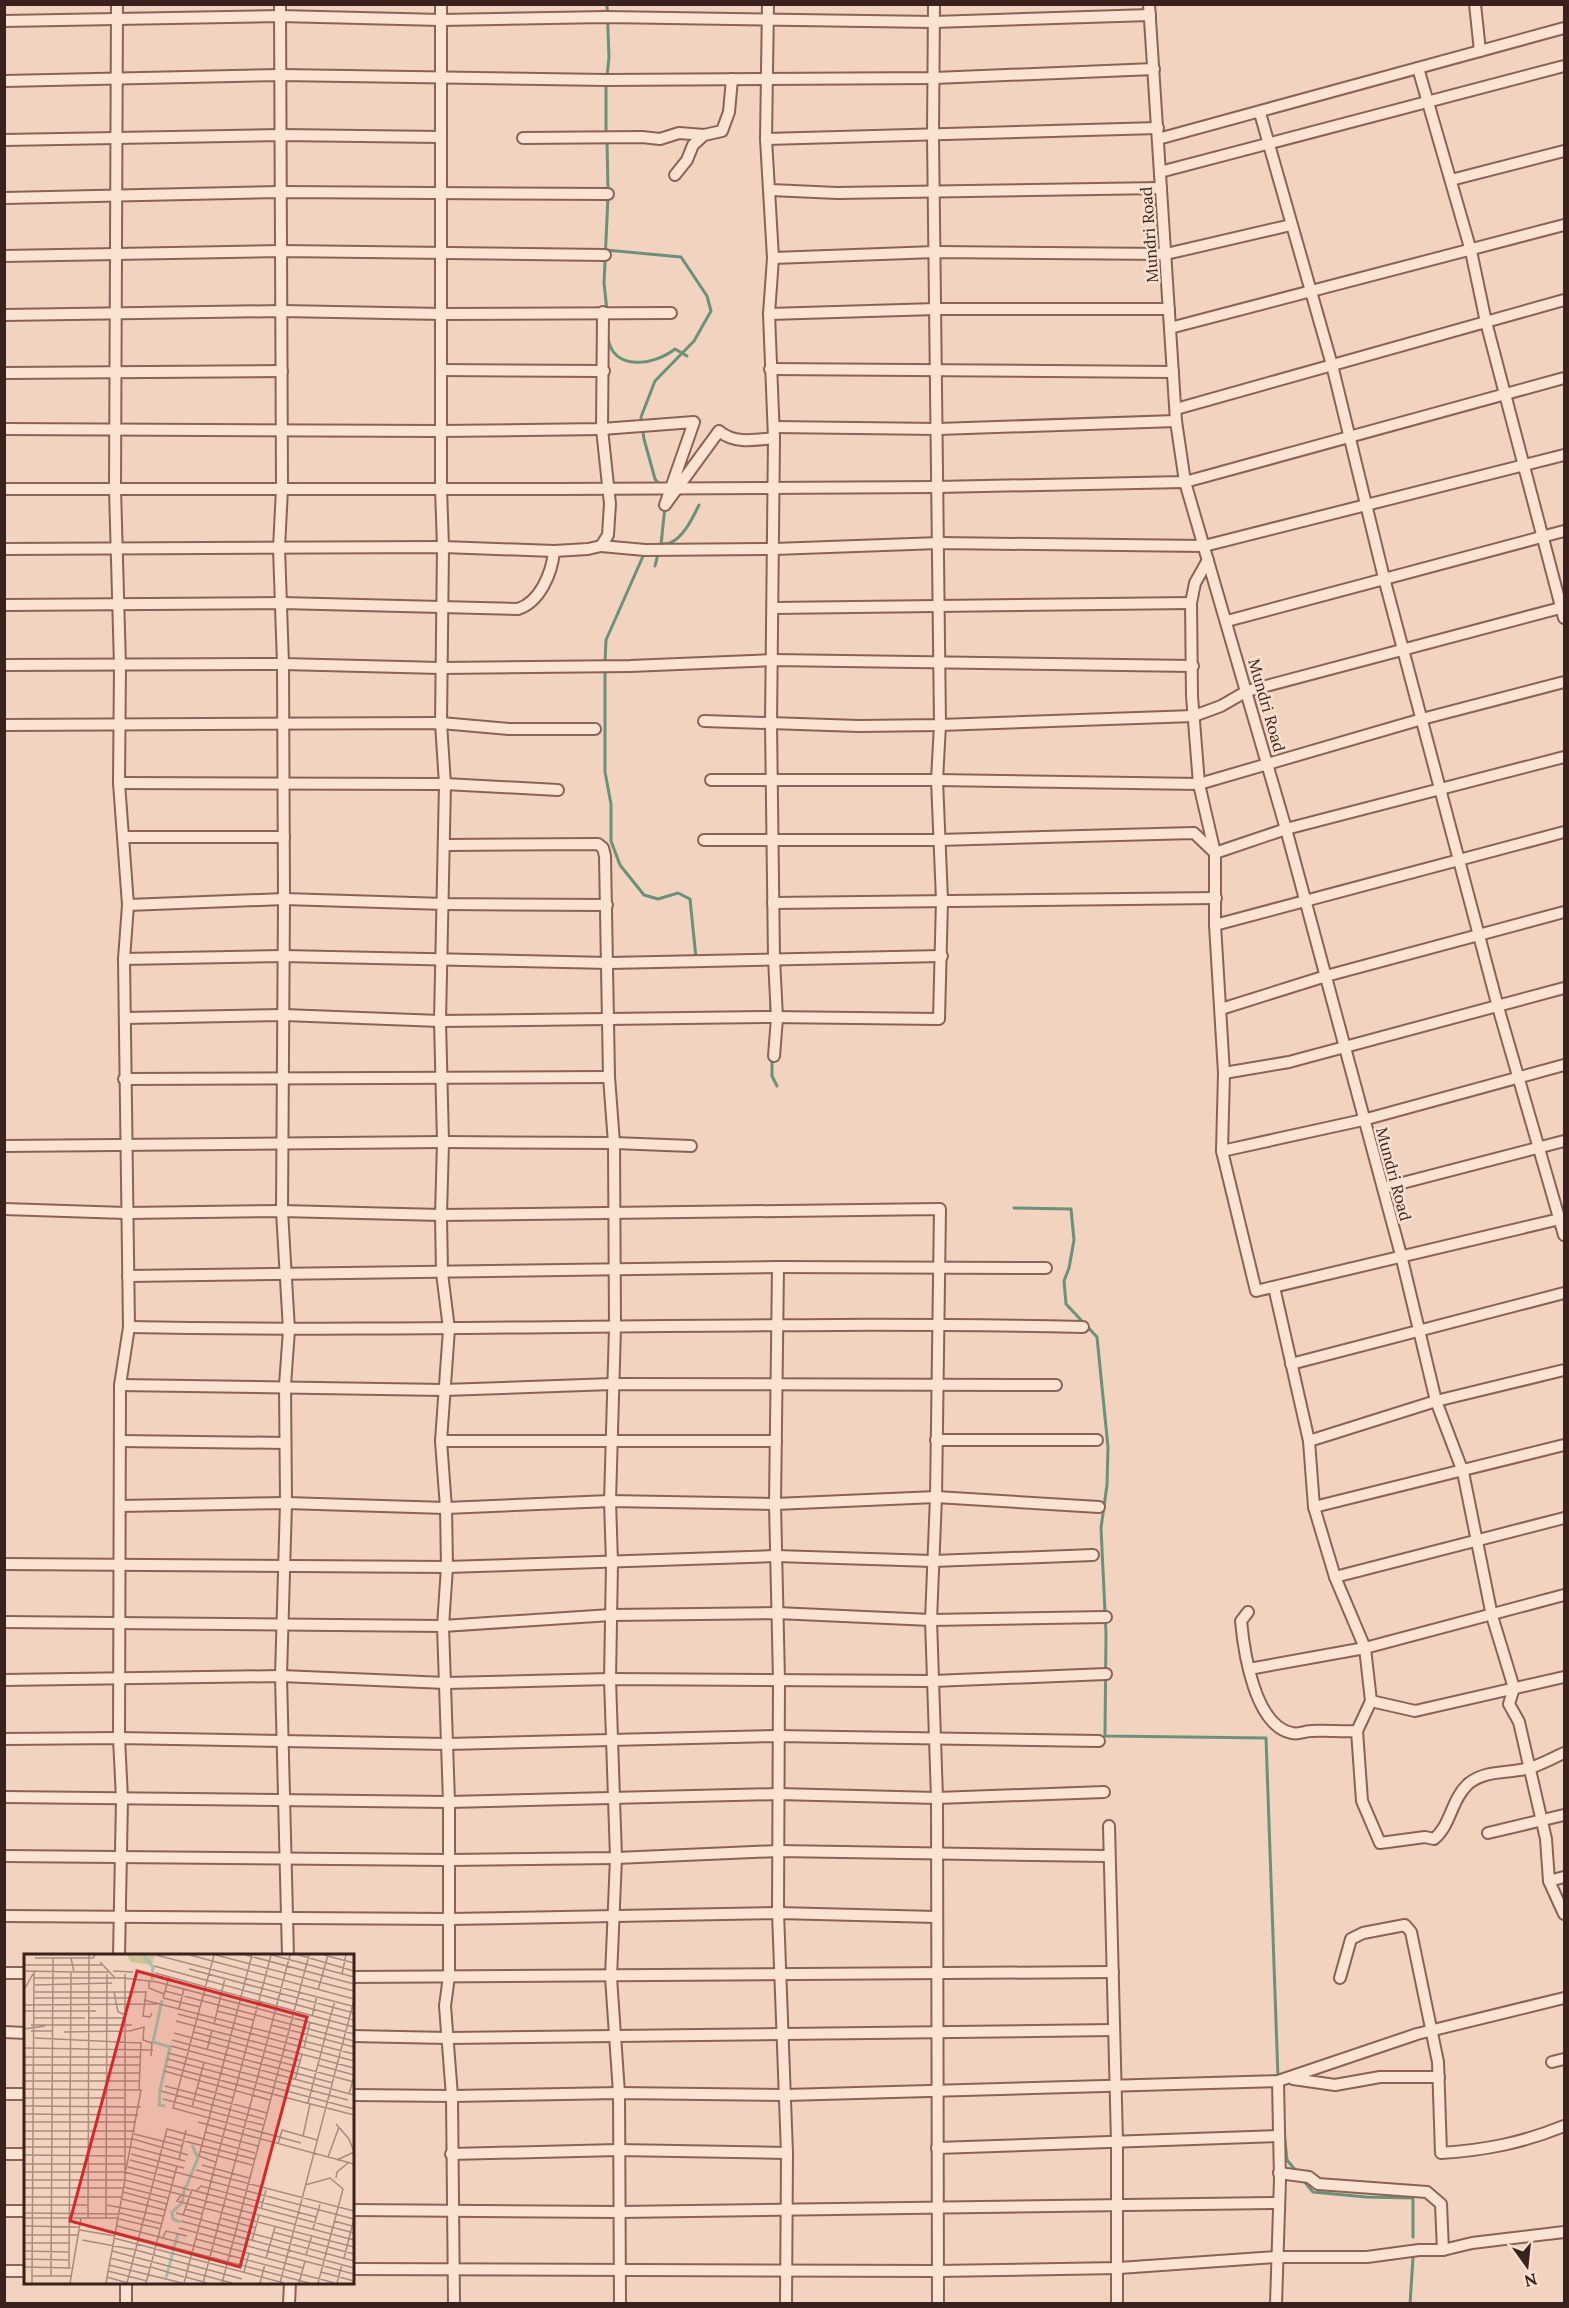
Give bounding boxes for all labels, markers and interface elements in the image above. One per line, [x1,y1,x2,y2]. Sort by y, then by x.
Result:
street label: Mundri Road [1136,186,1162,284]
street label: Mundri Road [1244,656,1290,754]
street label: Mundri Road [1372,1125,1416,1223]
inset map [24,1954,354,2284]
north arrow [1497,2236,1557,2296]
text: N [1522,2269,1539,2292]

